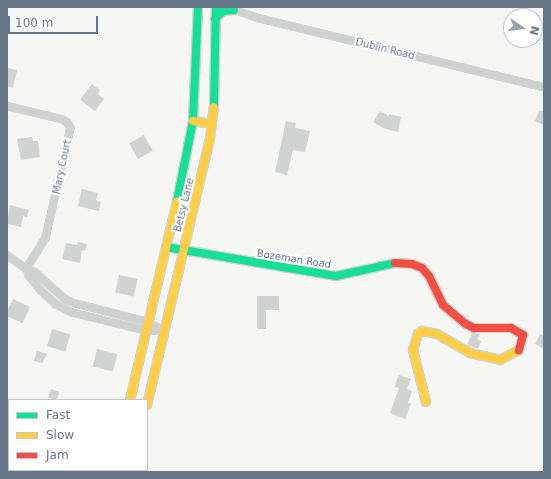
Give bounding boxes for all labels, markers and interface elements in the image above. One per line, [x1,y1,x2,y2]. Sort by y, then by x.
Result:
scale bar [10,8,100,34]
north arrow [503,8,543,48]
text: 100 m [15,16,53,30]
text: N [527,25,542,37]
street label: Dublin Road [354,36,416,62]
street label: Mary Court [50,139,74,195]
street label: Betsy Lane [171,177,197,233]
street label: Bozeman Road [256,247,332,271]
legend [8,399,148,471]
text: Fast [46,408,70,422]
text: Slow [46,428,74,442]
text: Jam [46,448,69,462]

